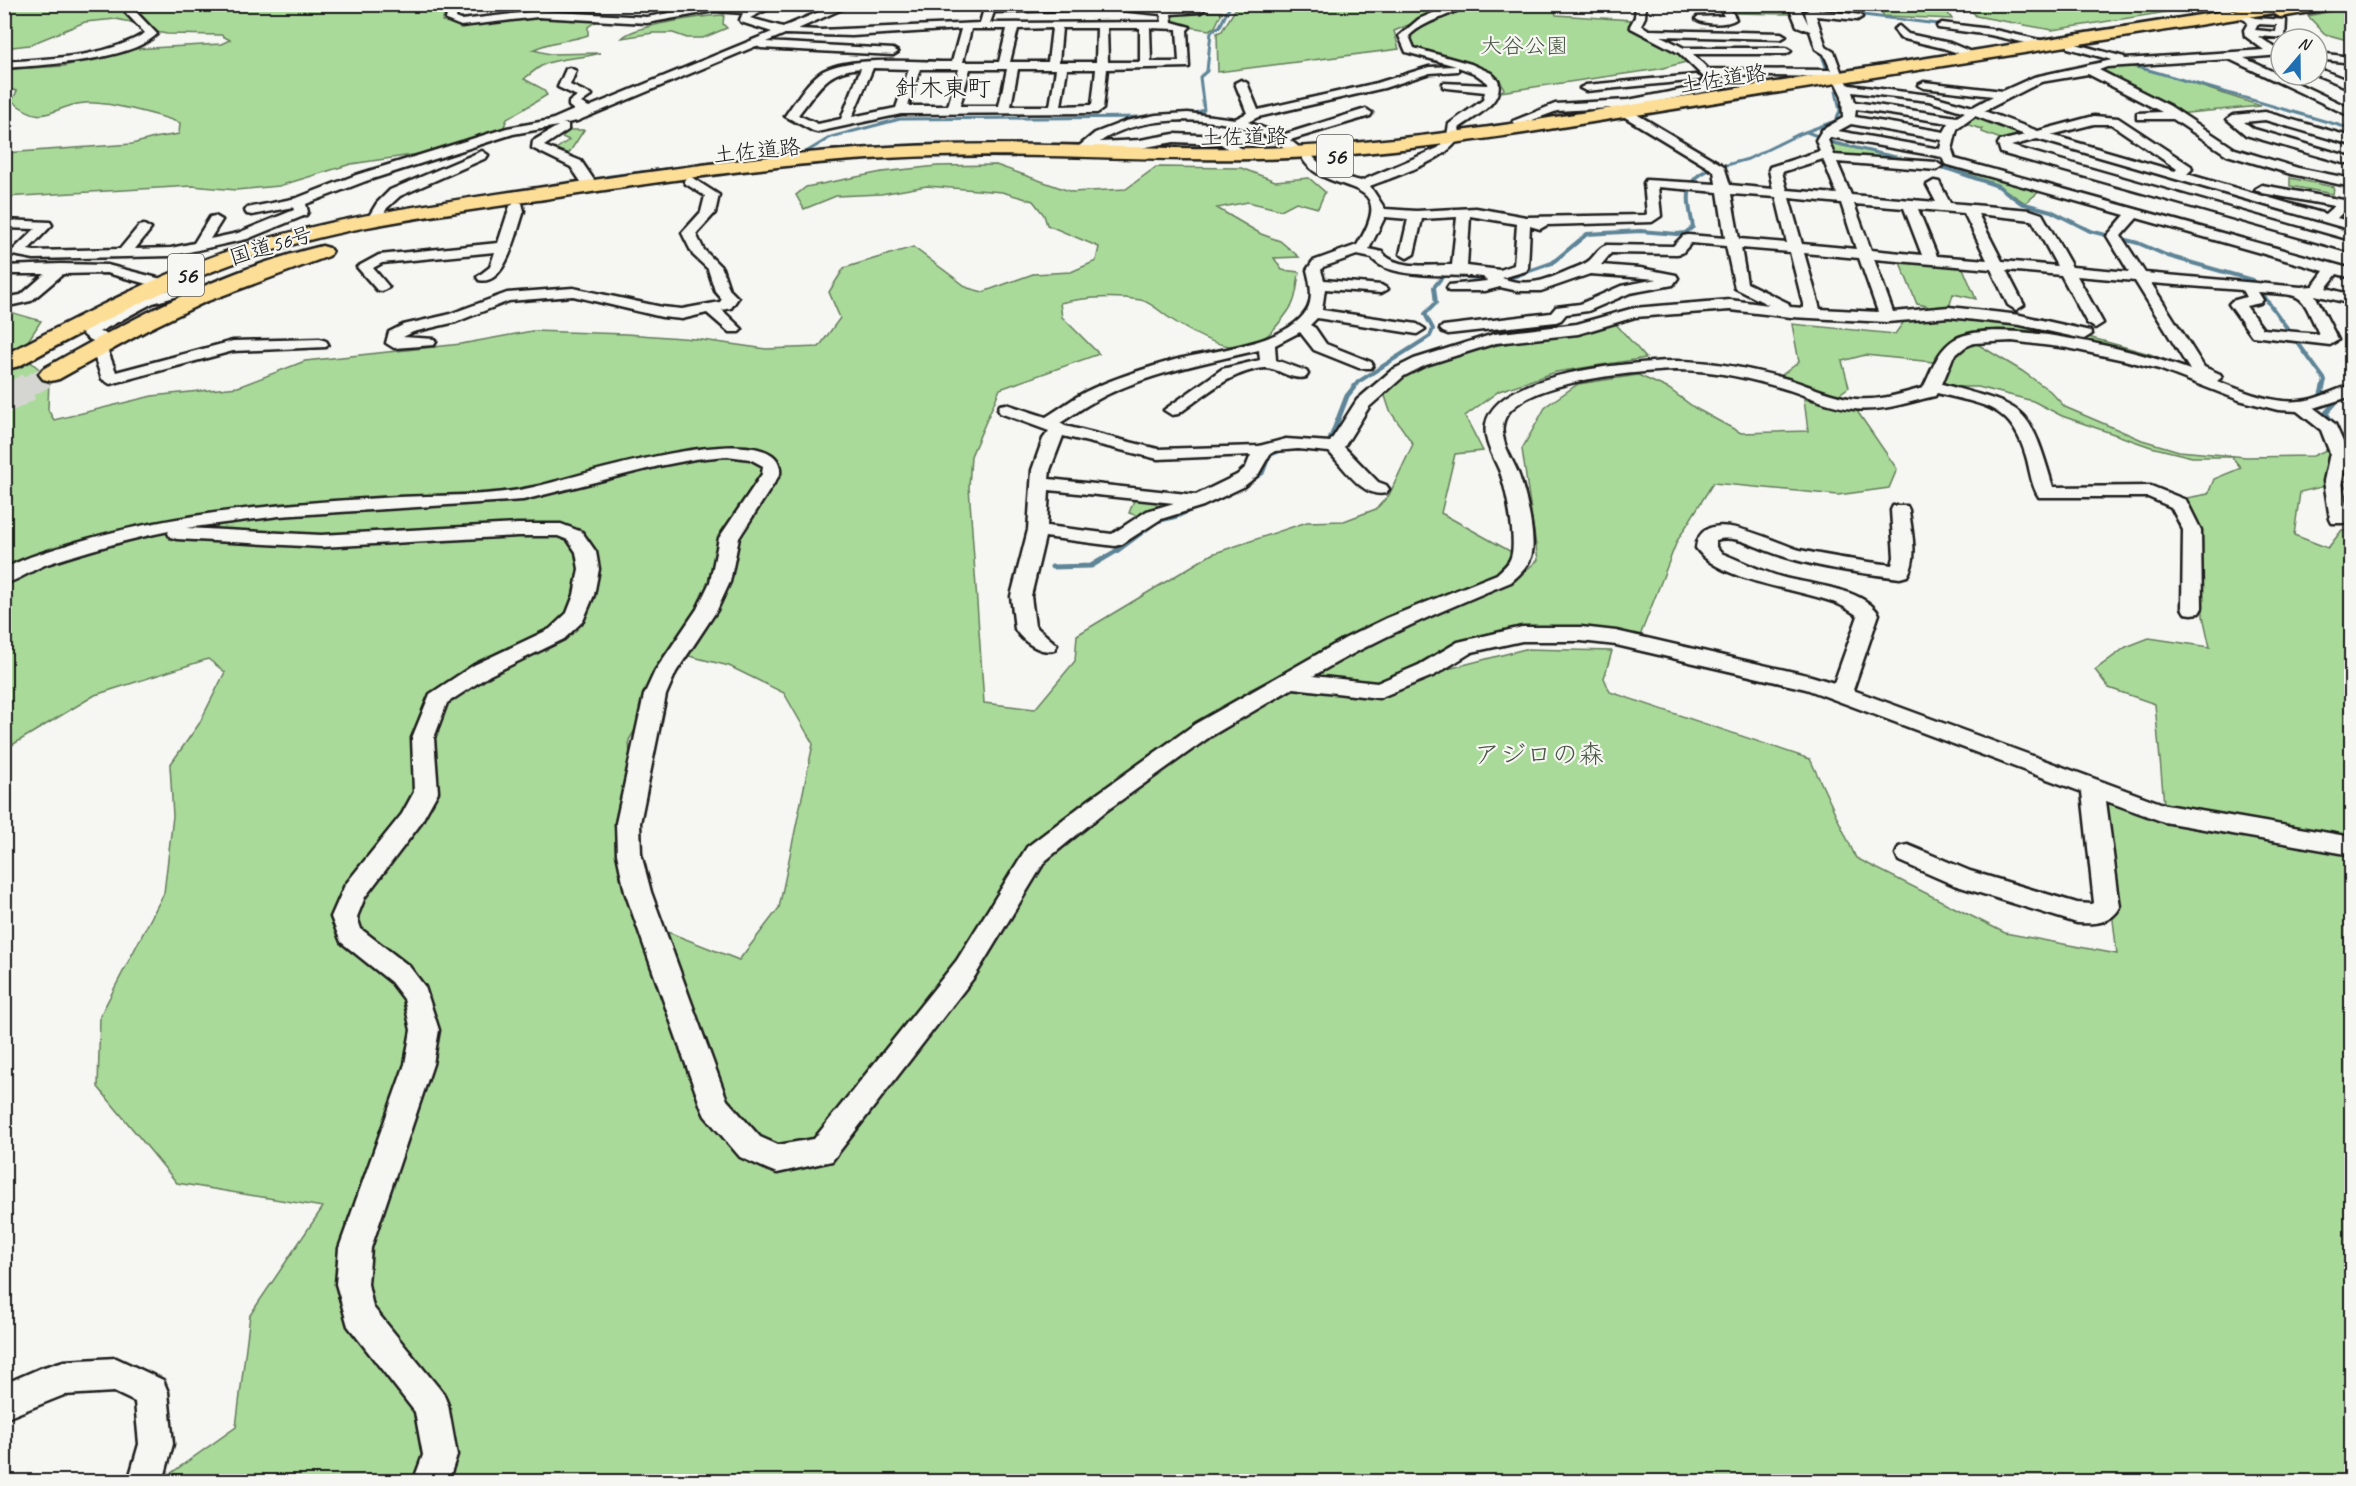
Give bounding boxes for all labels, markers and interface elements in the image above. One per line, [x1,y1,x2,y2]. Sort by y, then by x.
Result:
north arrow [2269,27,2329,87]
park label: 大谷公園 [1480,32,1568,60]
text: N [2296,33,2315,56]
street label: 土佐道路 [1677,58,1769,100]
district label: 針木東町 [895,73,991,103]
street label: 土佐道路 [1200,122,1288,152]
street label: 土佐道路 [712,132,802,170]
road number: 56 [1317,135,1353,177]
street label: 国道56号 [226,220,316,272]
road number: 56 [168,254,204,296]
park label: アジロの森 [1474,738,1604,771]

